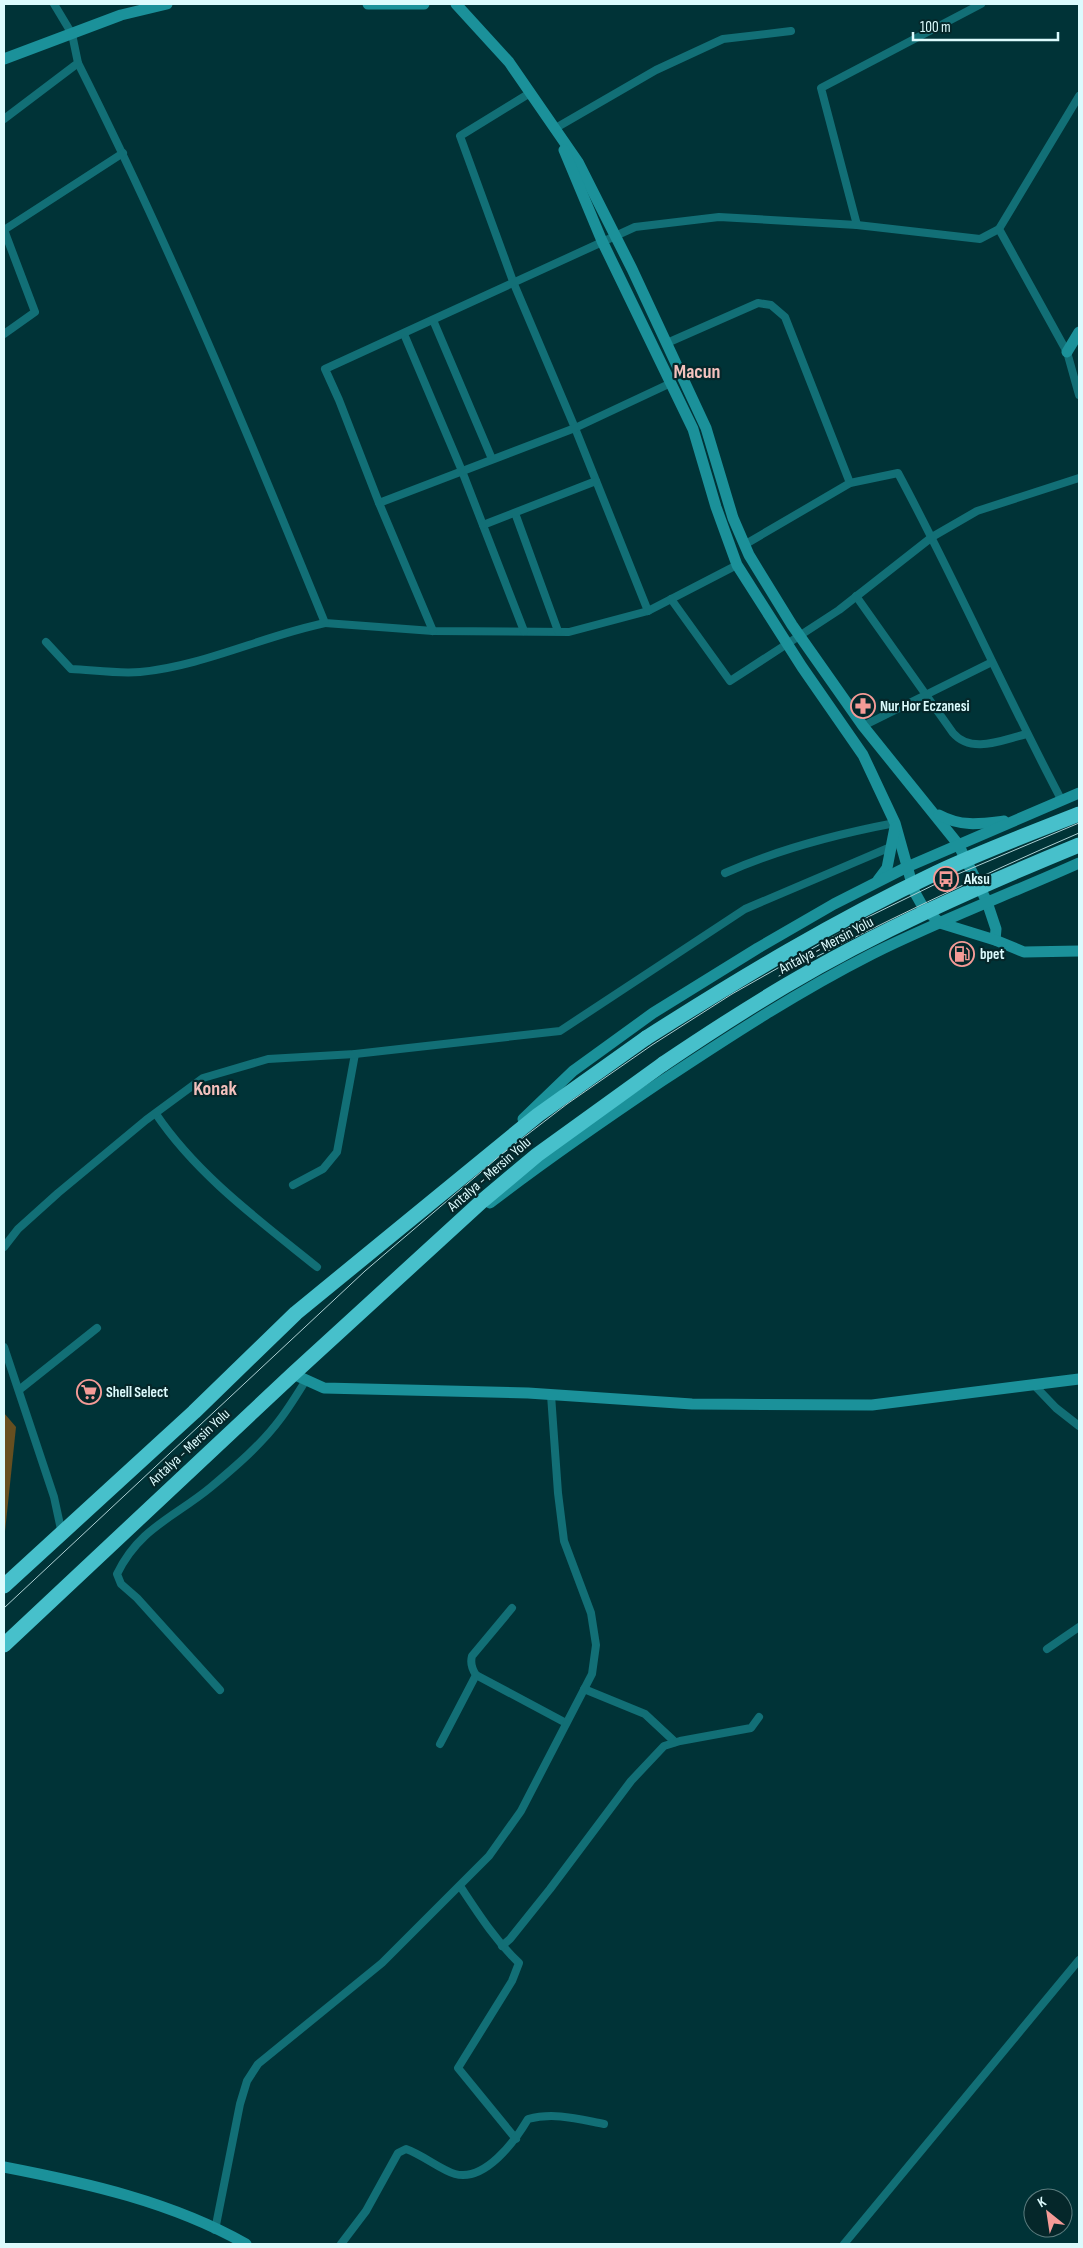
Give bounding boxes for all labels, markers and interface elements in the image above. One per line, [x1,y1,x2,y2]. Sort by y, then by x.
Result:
scale bar [913,10,1058,42]
text: 100 m [920,18,951,37]
district label: Macun [674,360,720,384]
pharmacy icon: Nur Hor Eczanesi [850,693,876,719]
place label: Nur Hor Eczanesi [880,697,969,716]
bus stop icon: Aksu [933,866,959,892]
place label: Aksu [963,870,990,889]
street label: Antalya - Mersin Yolu [775,912,877,979]
fuel station icon: bpet [949,941,975,967]
place label: bpet [980,945,1004,964]
district label: Konak [193,1077,237,1101]
street label: Antalya - Mersin Yolu [443,1133,535,1217]
supermarket icon: Shell Select [76,1379,102,1405]
place label: Shell Select [106,1383,168,1402]
street label: Antalya - Mersin Yolu [144,1405,234,1491]
north arrow [1023,2188,1073,2238]
text: K [1035,2193,1049,2211]

